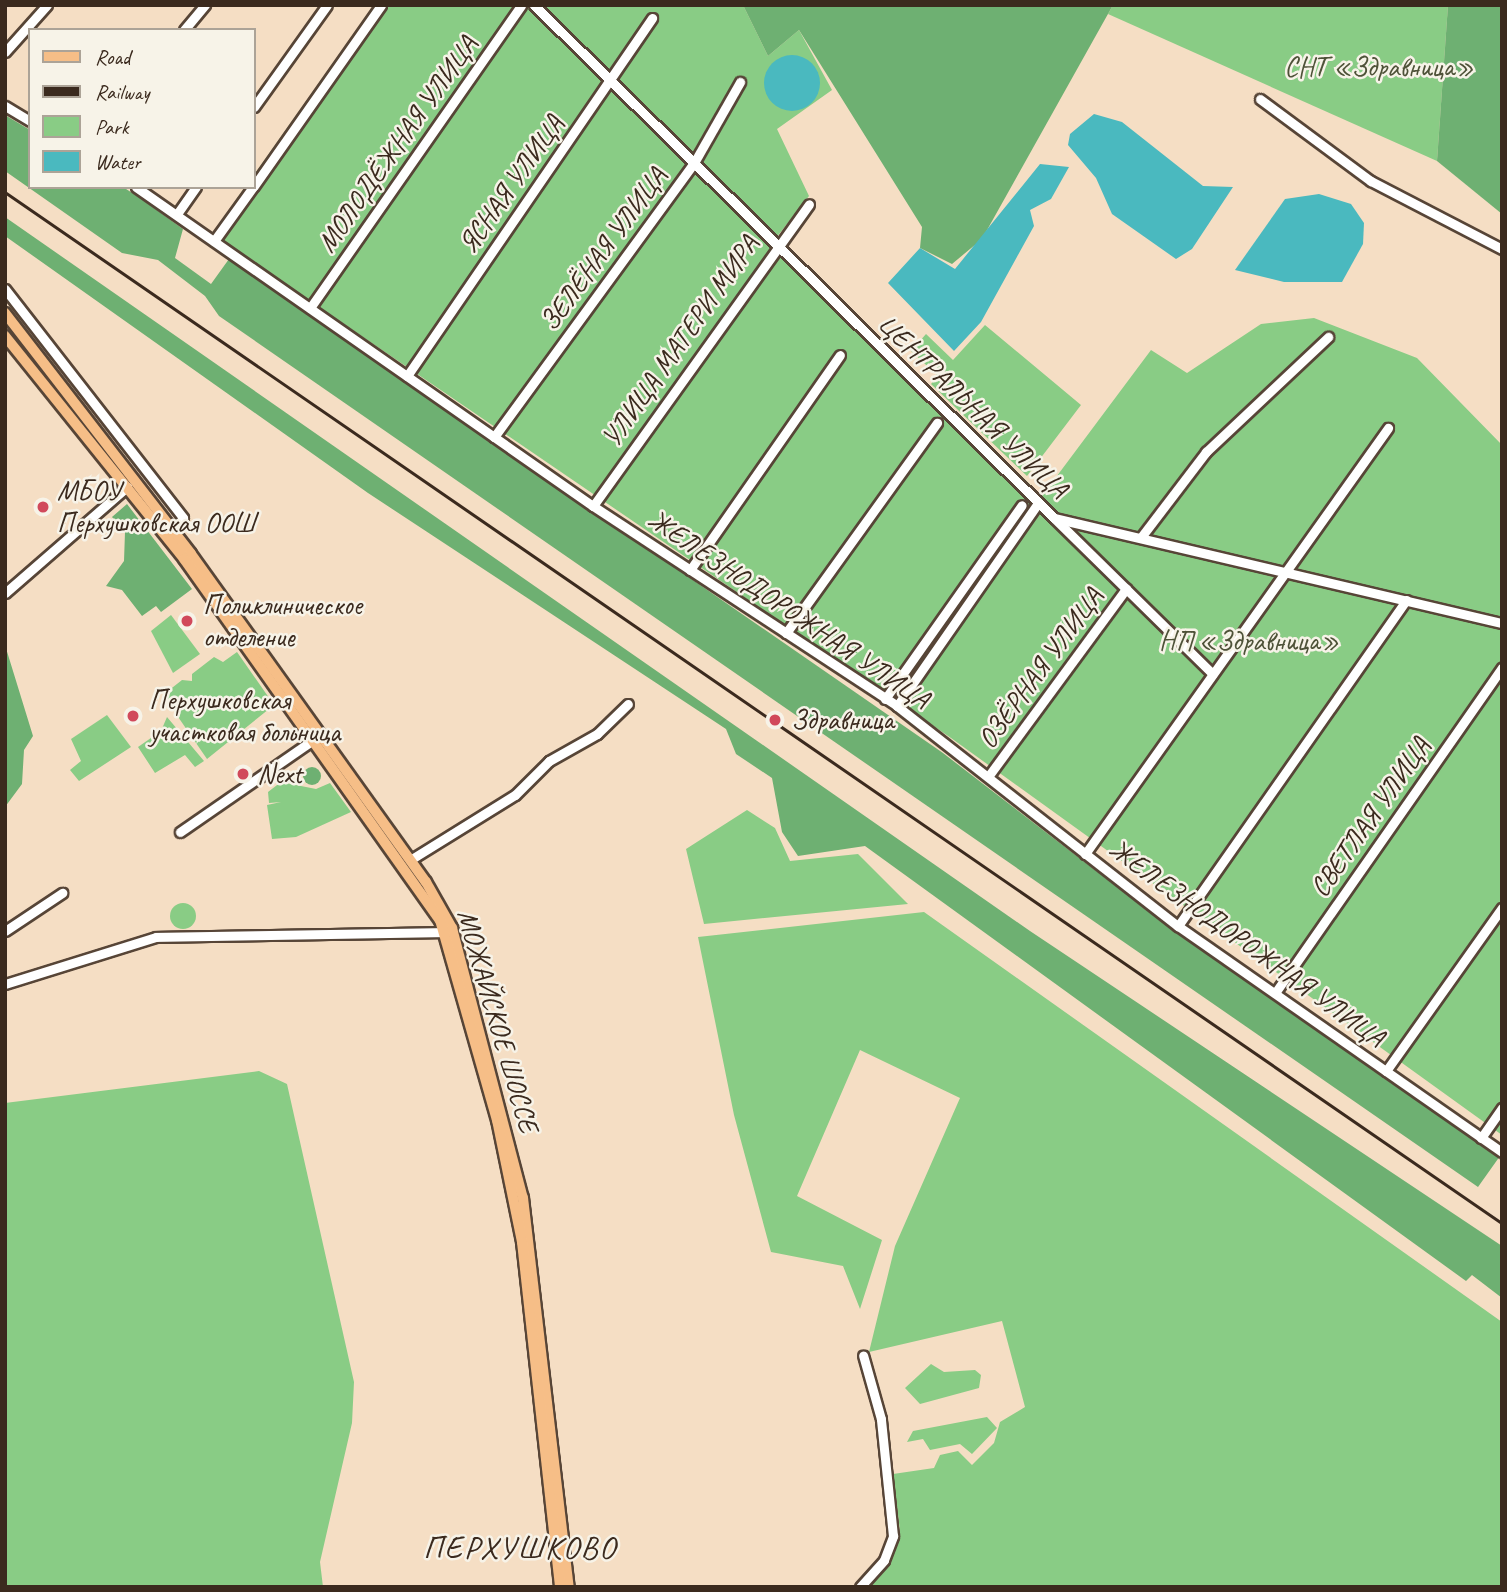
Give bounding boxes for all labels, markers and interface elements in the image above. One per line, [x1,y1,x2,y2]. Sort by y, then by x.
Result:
legend [28,28,256,189]
street label: МОЛОДЁЖНАЯ УЛИЦА [310,30,484,258]
text: Road [95,44,130,70]
park label: СНТ «Здравница» [1284,50,1474,84]
text: Railway [95,79,149,105]
street label: ЯСНАЯ УЛИЦА [451,108,571,260]
text: Park [95,114,128,140]
text: Water [95,149,141,175]
street label: ЗЕЛЁНАЯ УЛИЦА [533,161,673,337]
street label: УЛИЦА МАТЕРИ МИРА [594,228,766,454]
street label: ЦЕНТРАЛЬНАЯ УЛИЦА [871,307,1075,505]
place label: МБОУ Перхушковская ООШ [57,474,255,540]
marker: МБОУ Перхушковская ООШ [35,499,51,515]
street label: ЖЕЛЕЗНОДОРОЖНАЯ УЛИЦА [642,502,936,716]
street label: ОЗЁРНАЯ УЛИЦА [971,582,1109,754]
place label: Поликлиническое отделение [203,588,362,654]
marker: Поликлиническое отделение [177,611,197,631]
park label: НП «Здравница» [1159,624,1339,658]
place label: Перхушковская участковая больница [149,683,342,749]
place label: Здравница [791,703,894,737]
marker: Перхушковская участковая больница [123,706,143,726]
marker: Здравница [765,710,785,730]
street label: СВЕТЛАЯ УЛИЦА [1302,730,1438,904]
place label: Next [257,757,302,791]
marker: Next [235,766,251,782]
street label: ЖЕЛЕЗНОДОРОЖНАЯ УЛИЦА [1103,832,1391,1054]
street label: МОЖАЙСКОЕ ШОССЕ [450,906,546,1136]
district label: ПЕРХУШКОВО [423,1529,617,1567]

